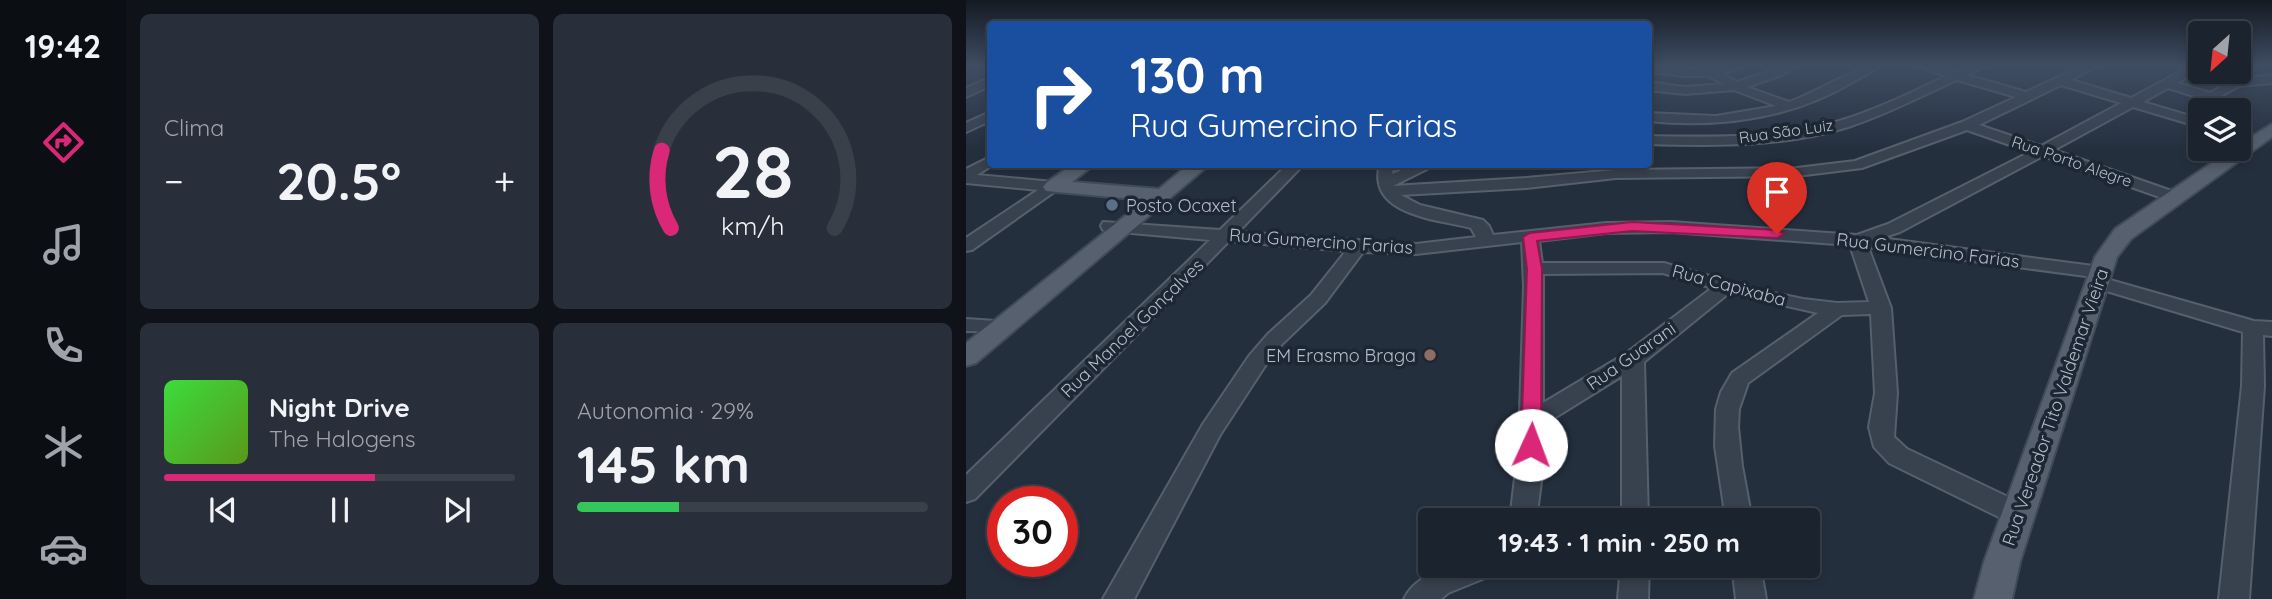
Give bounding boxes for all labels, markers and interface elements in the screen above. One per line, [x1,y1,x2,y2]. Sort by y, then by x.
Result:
north arrow [2188,21,2250,84]
map controls [2188,21,2251,161]
text: 19:42 [25,26,101,66]
text: 130 m [1130,44,1264,105]
icon: right [1015,49,1106,140]
button: layers [2188,98,2251,161]
text: Rua Gumercino Farias [1130,105,1457,145]
text: Clima [164,113,224,142]
street label: Rua São Luiz [1737,114,1835,148]
icon: directions [39,118,88,167]
text: 28 [712,125,793,216]
street label: Rua Porto Alegre [2009,131,2135,191]
text: 20.5° [276,148,401,213]
text: − [164,157,184,205]
text: + [494,157,515,205]
pin [1747,162,1807,234]
icon: arrive [1758,173,1796,211]
place label: Posto Ocaxet [1126,194,1237,217]
marker: Posto Ocaxet [1104,197,1120,213]
text: km/h [721,209,784,240]
icon: music [39,220,88,269]
street label: Rua Gumercino Farias [1228,223,1414,259]
street label: Rua Gumercino Farias [1835,227,2021,273]
street label: Rua Manoel Gonçalves [1056,254,1208,402]
street label: Rua Capixaba [1670,259,1788,311]
street label: Rua Vereador Tito Valdemar Vieira [1997,265,2113,549]
street label: Rua Guarani [1582,317,1680,395]
icon: phone [39,321,88,370]
place label: EM Erasmo Braga [1266,344,1416,367]
marker: EM Erasmo Braga [1422,347,1438,363]
text: Night Drive [269,391,410,424]
text: Autonomia · 29% [577,396,754,425]
position arrow [1494,408,1568,482]
icon: climate [39,422,88,471]
text: The Halogens [269,424,416,453]
text: 145 km [577,431,750,496]
speed limit sign: 30 [987,486,1078,577]
icon: previous [204,491,242,529]
icon: pause [321,491,359,529]
icon: next [438,491,476,529]
icon: car [39,524,88,573]
text: 19:43 · 1 min · 250 m [1498,526,1740,559]

